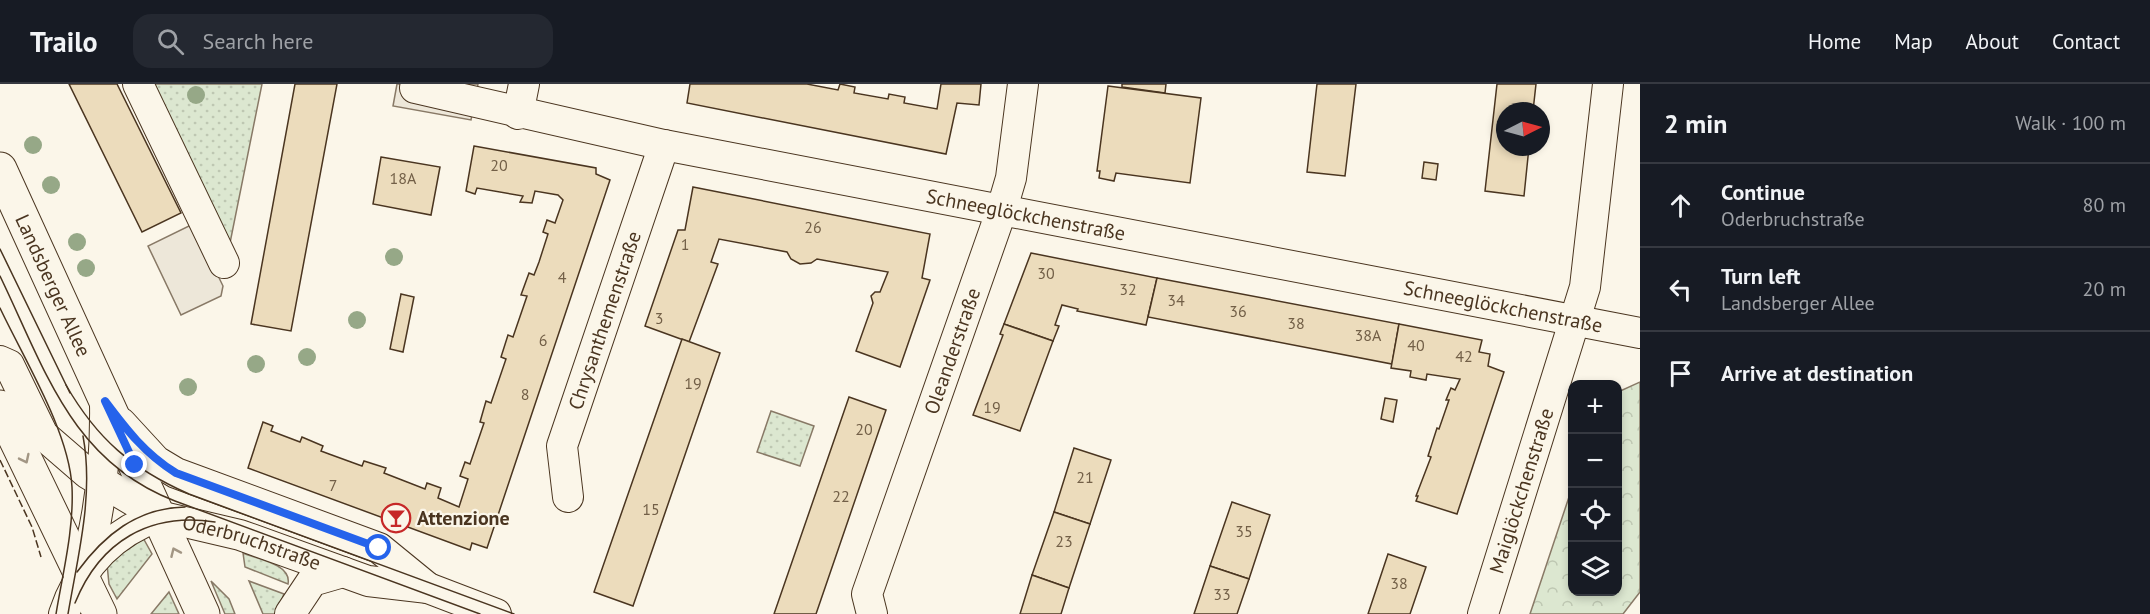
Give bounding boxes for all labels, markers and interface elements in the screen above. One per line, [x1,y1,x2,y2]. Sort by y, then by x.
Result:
search box [133,14,553,68]
text: Trailo [30,23,97,60]
icon: search [154,25,187,58]
text: Search here [202,27,313,55]
text: Home [1808,28,1861,55]
text: Map [1894,28,1933,55]
text: About [1966,28,2019,55]
text: Contact [2052,28,2120,55]
north arrow [1496,102,1550,156]
text: 2 min [1664,107,1727,140]
text: Walk · 100 m [2015,110,2126,136]
house number: 20 [490,155,508,175]
house number: 18A [390,168,417,188]
text: Continue [1721,178,1805,206]
street label: Schneeglöckchenstraße [924,183,1128,247]
icon: ahead [1664,189,1697,222]
text: 80 m [2083,192,2126,218]
text: Oderbruchstraße [1721,206,1865,232]
street label: Landsberger Allee [9,210,97,361]
house number: 26 [804,217,822,237]
street label: Chrysanthemenstraße [562,228,647,413]
house number: 1 [681,234,689,254]
text: Turn left [1721,262,1801,290]
house number: 30 [1037,263,1055,283]
house number: 4 [558,267,567,287]
icon: left [1664,273,1697,306]
street label: Schneeglöckchenstraße [1401,275,1605,339]
text: 20 m [2083,276,2126,302]
house number: 32 [1119,279,1137,299]
street label: Oleanderstraße [918,284,986,418]
house number: 34 [1167,290,1185,310]
text: Landsberger Allee [1721,290,1875,316]
house number: 36 [1229,301,1247,321]
house number: 3 [655,308,663,328]
house number: 38 [1287,313,1305,333]
house number: 38A [1355,325,1382,345]
house number: 6 [539,330,547,350]
house number: 40 [1407,335,1425,355]
house number: 42 [1455,346,1473,366]
icon: arrive [1664,357,1697,390]
text: Arrive at destination [1721,359,1913,387]
house number: 19 [684,373,702,393]
map controls [1568,380,1622,596]
button: + [1568,380,1622,434]
house number: 8 [521,384,529,404]
house number: 19 [983,397,1001,417]
street label: Maiglöckchenstraße [1483,405,1559,577]
house number: 20 [855,419,873,439]
button: − [1568,434,1622,488]
route end [121,451,147,477]
one-way arrow [18,453,30,464]
house number: 21 [1076,467,1094,487]
house number: 7 [329,475,337,495]
house number: 22 [832,486,850,506]
button: locate [1568,488,1622,542]
house number: 15 [642,499,660,519]
bar icon: Attenzione [380,502,412,534]
place label: Attenzione [417,505,510,531]
street label: Oderbruchstraße [180,509,324,576]
house number: 35 [1235,521,1253,541]
house number: 23 [1055,531,1073,551]
route start [365,534,391,560]
button: layers [1568,542,1622,596]
one-way arrow [170,547,182,558]
house number: 38 [1390,573,1408,593]
house number: 33 [1213,584,1231,604]

